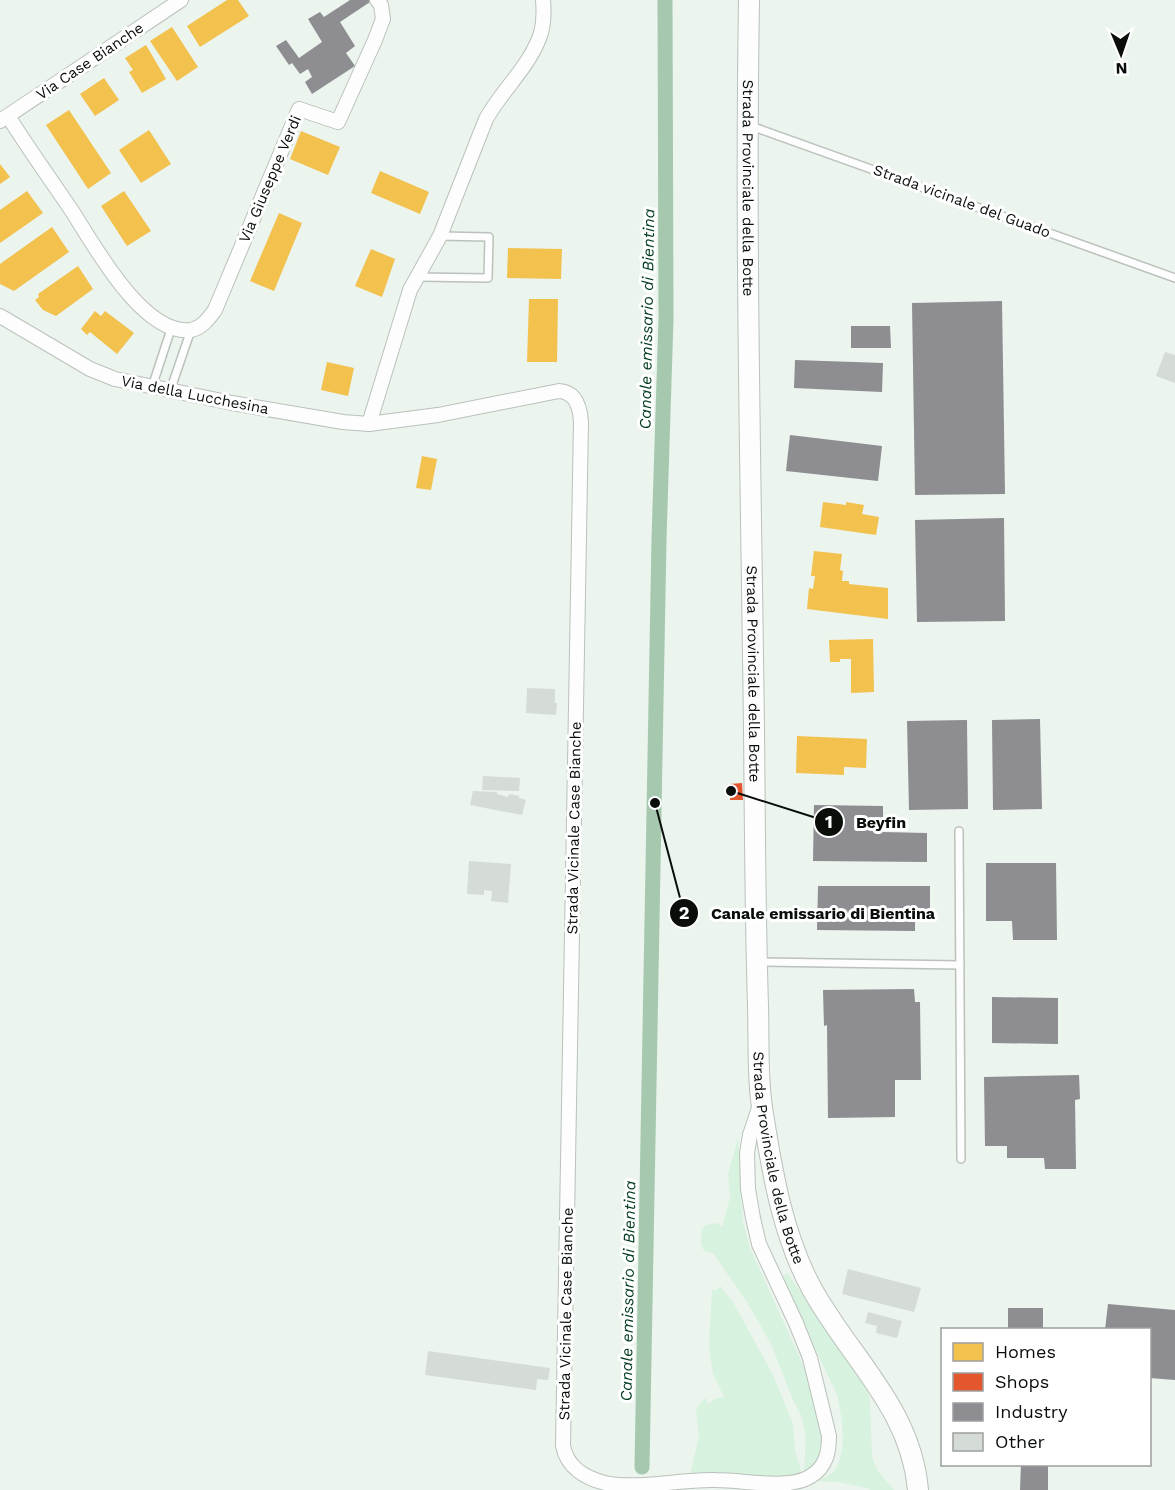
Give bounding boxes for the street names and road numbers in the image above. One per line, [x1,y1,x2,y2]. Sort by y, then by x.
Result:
street label: Via Case Bianche [33,18,147,104]
street label: Strada Provinciale della Botte [739,79,757,297]
street label: Via Giuseppe Verdi [235,113,305,245]
street label: Strada vicinale del Guado [871,161,1053,241]
street label: Via della Lucchesina [120,372,271,418]
street label: Strada Provinciale della Botte [743,565,763,783]
street label: Strada Vicinale Case Bianche [563,721,585,935]
street label: Strada Provinciale della Botte [750,1051,808,1267]
street label: Strada Vicinale Case Bianche [555,1207,577,1421]

